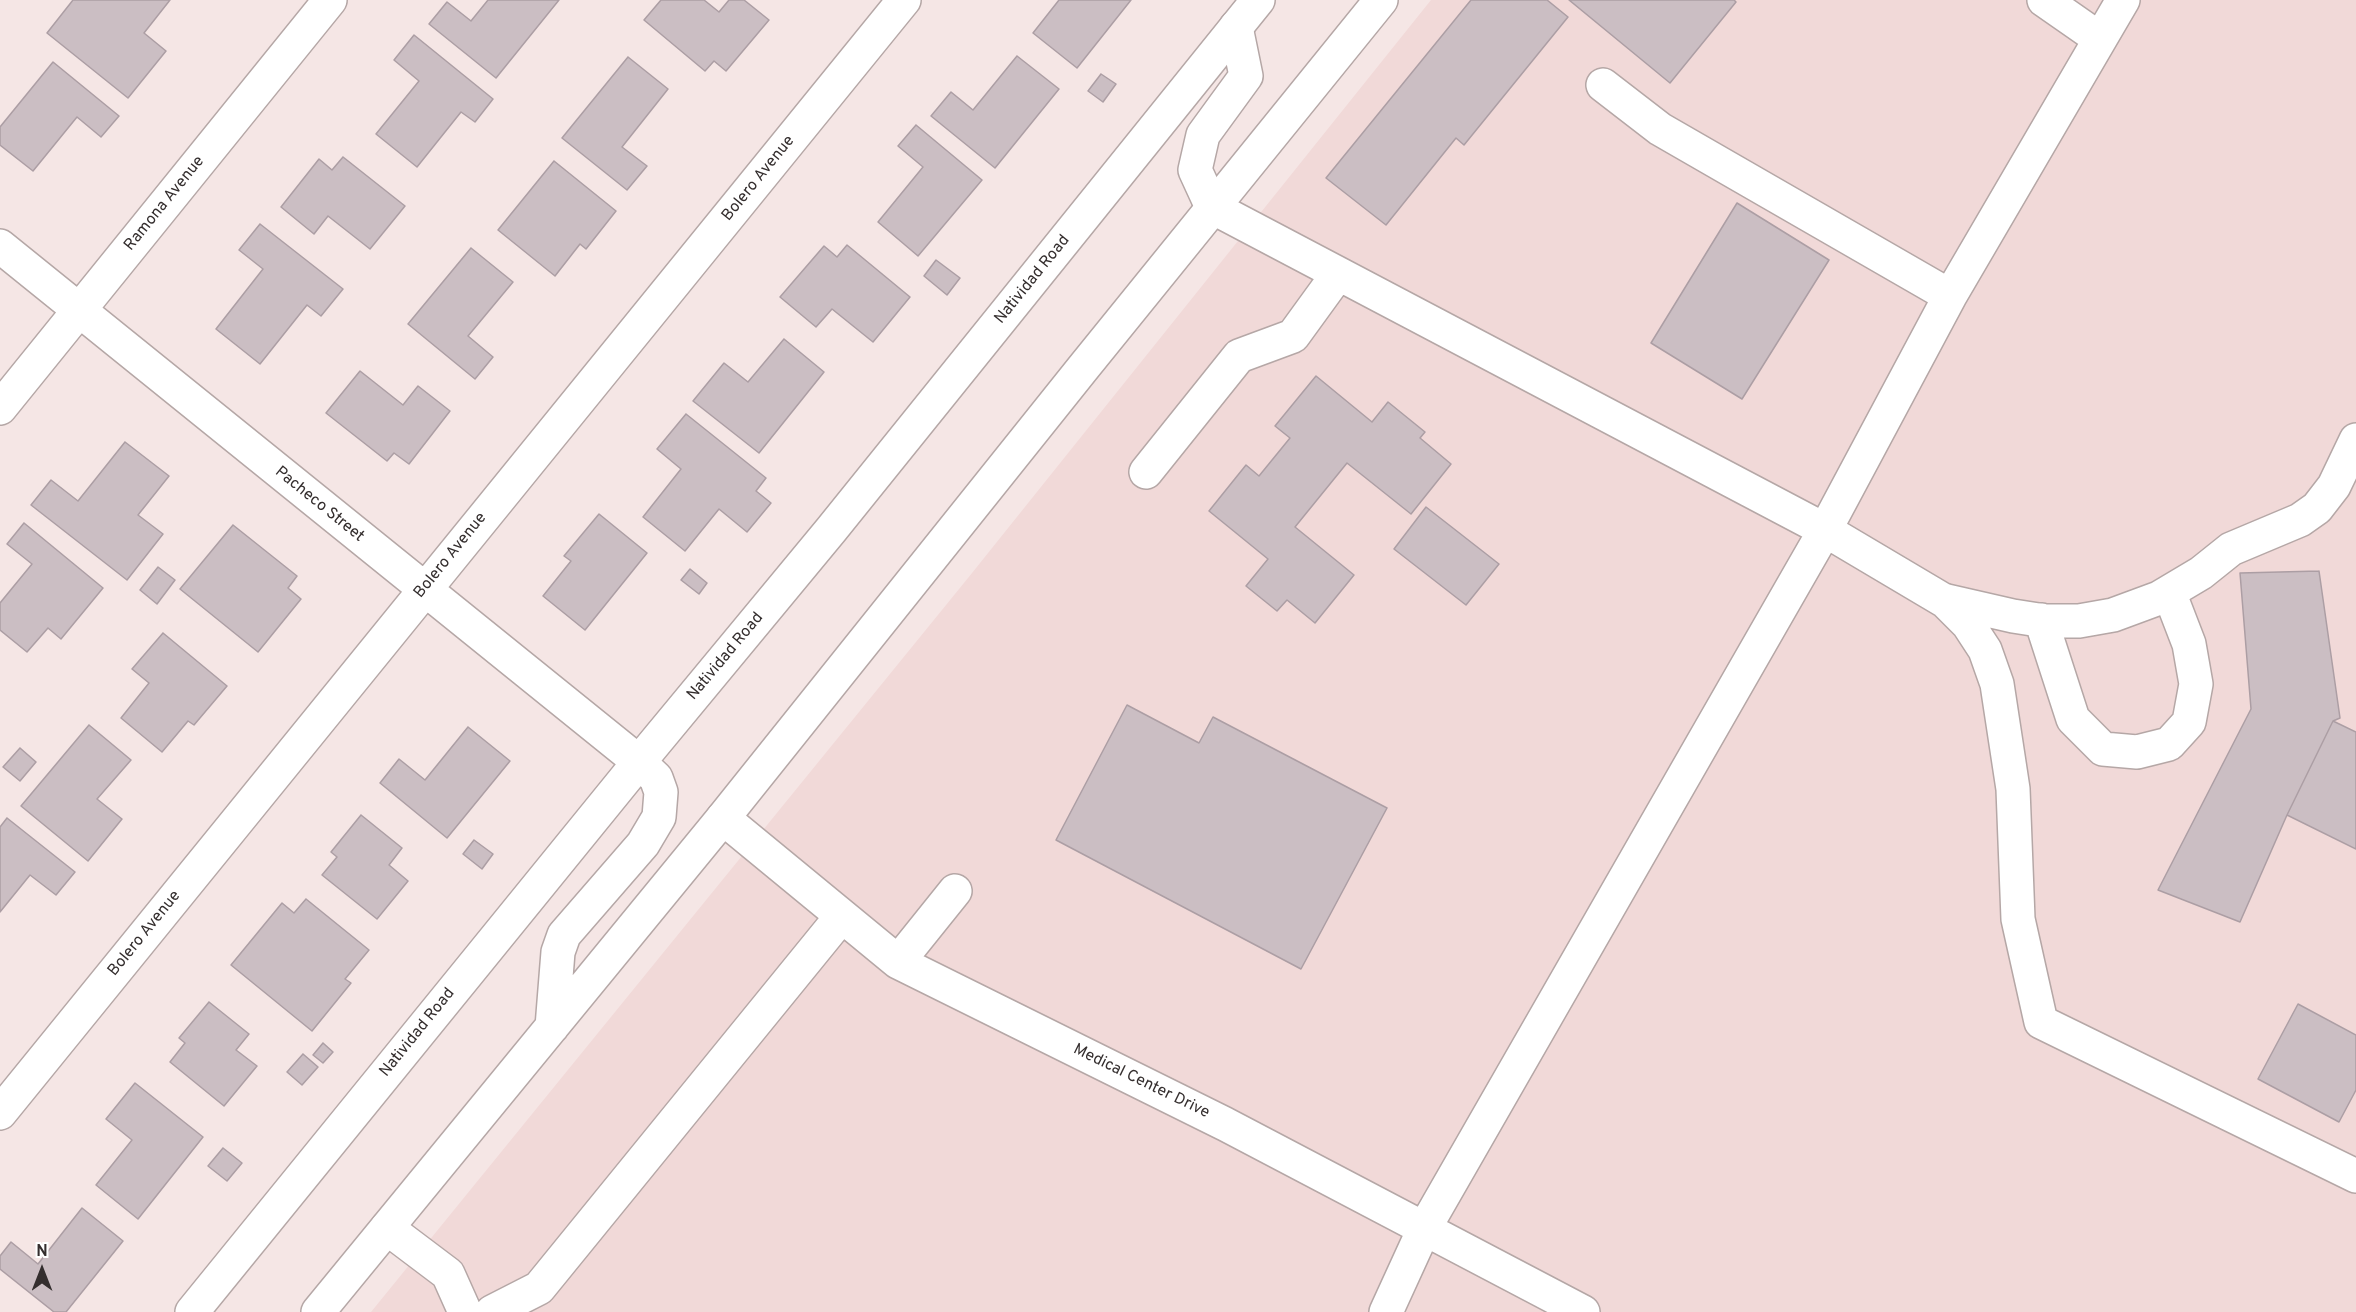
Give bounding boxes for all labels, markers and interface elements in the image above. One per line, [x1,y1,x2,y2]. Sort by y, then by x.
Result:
street label: Bolero Avenue [719,132,799,226]
street label: Ramona Avenue [121,153,209,255]
street label: Natividad Road [991,232,1075,328]
street label: Pacheco Street [270,463,368,547]
street label: Bolero Avenue [411,509,491,603]
street label: Natividad Road [684,609,768,705]
street label: Bolero Avenue [105,887,185,981]
street label: Natividad Road [376,985,460,1081]
street label: Medical Center Drive [1070,1041,1212,1123]
north arrow [12,1240,72,1300]
text: N [36,1242,48,1262]

